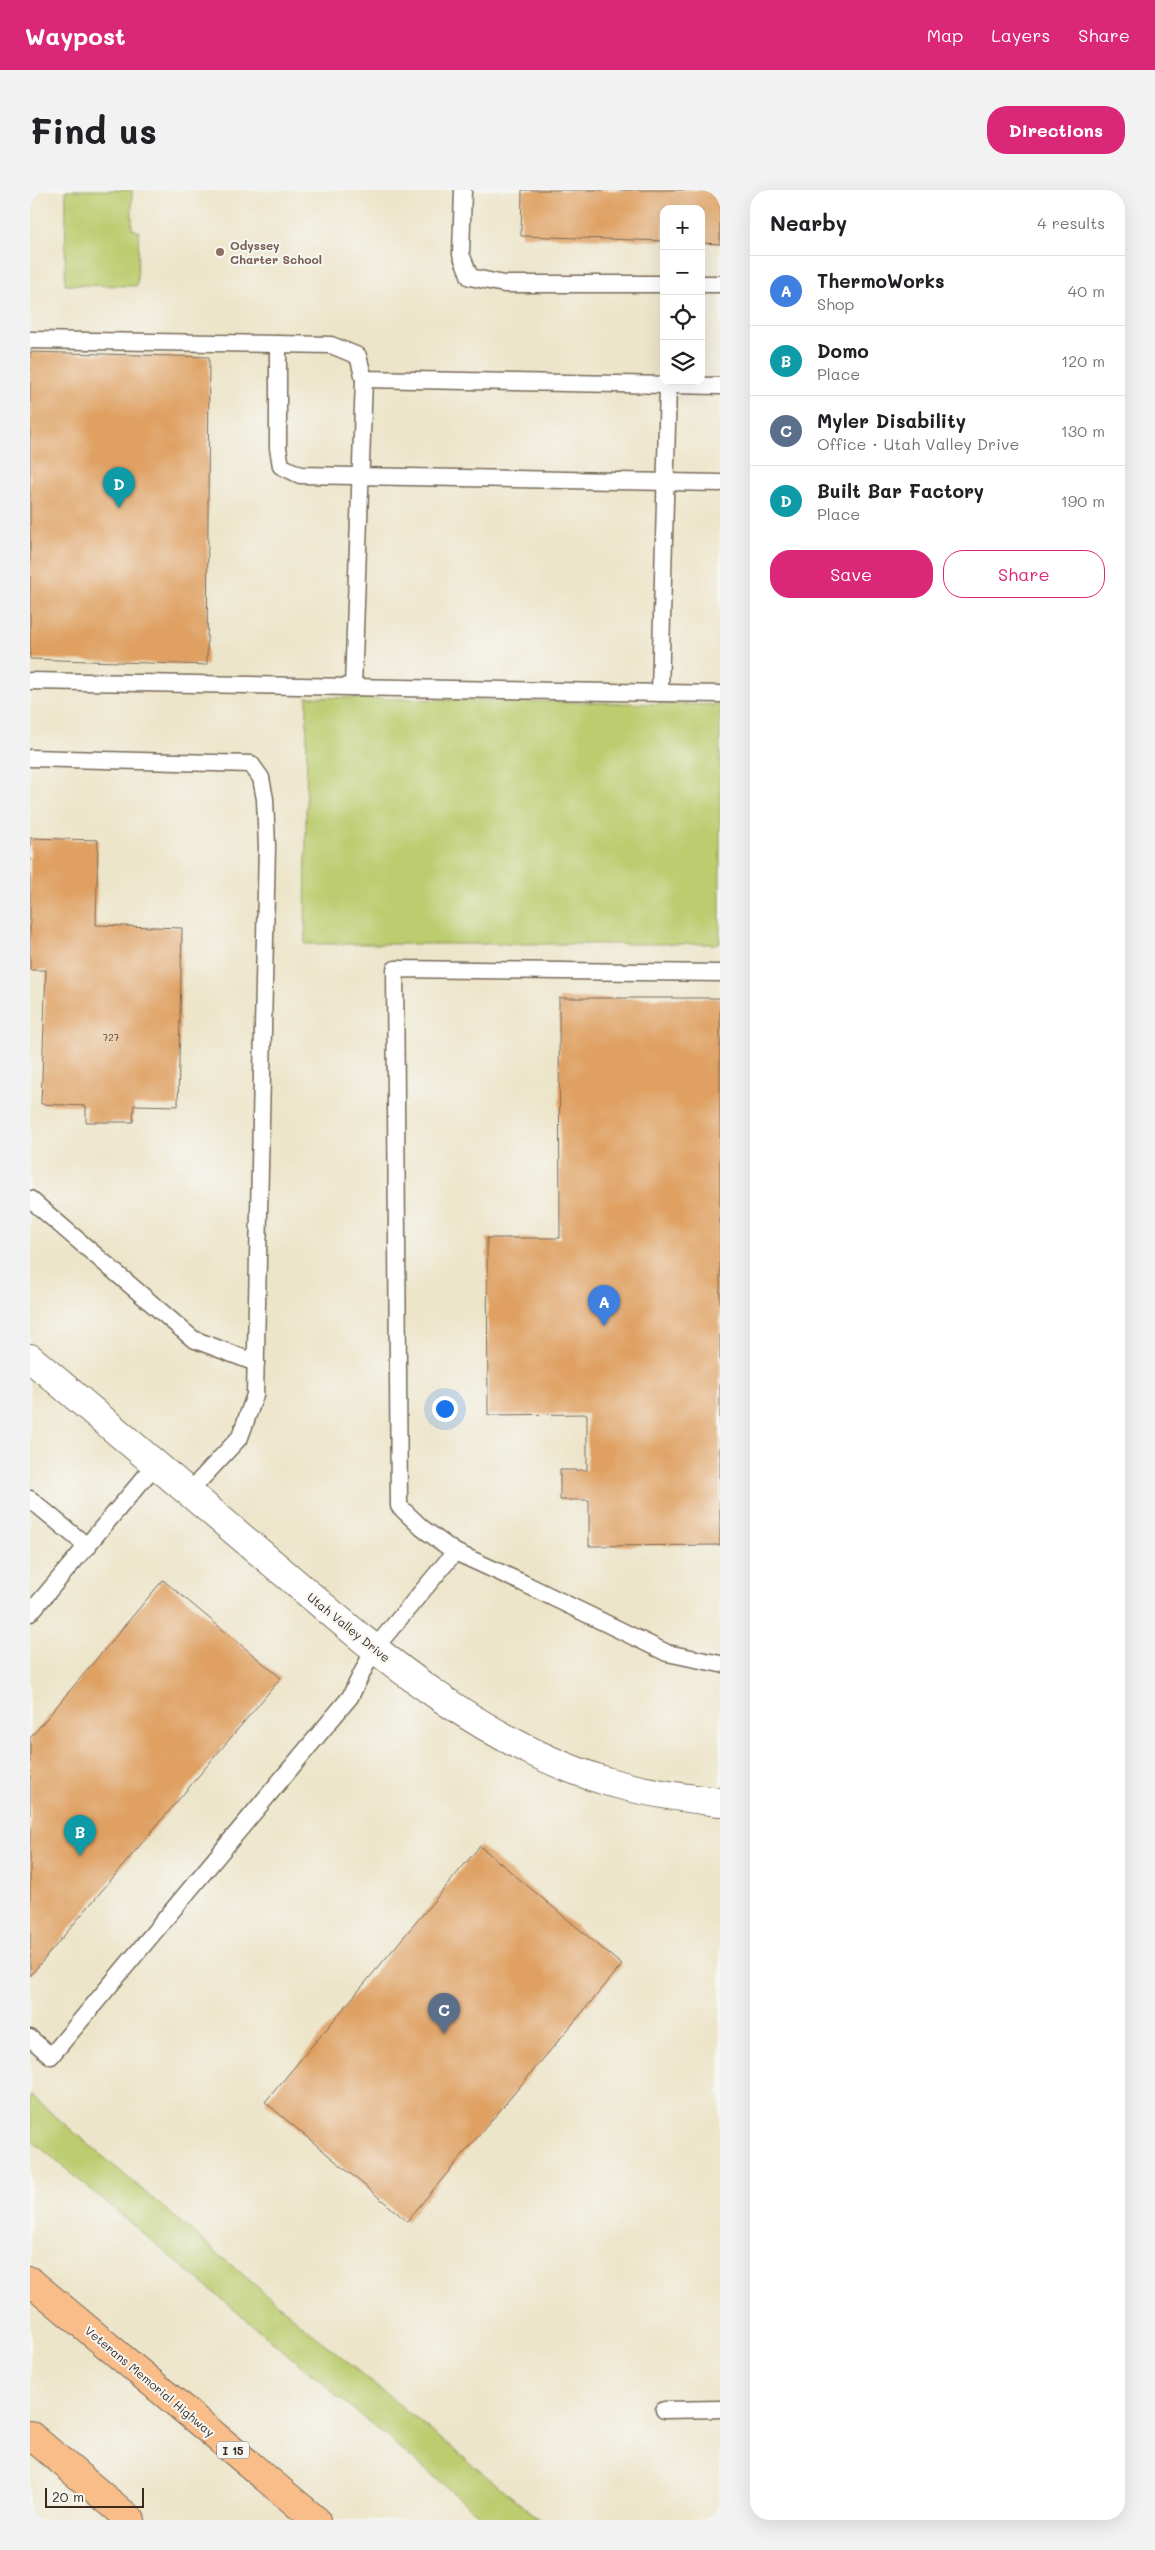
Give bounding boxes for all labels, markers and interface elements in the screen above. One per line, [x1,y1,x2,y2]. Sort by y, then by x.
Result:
text: Waypost [25,20,126,51]
text: Map [927,23,963,47]
text: Layers [991,23,1050,47]
text: Share [1078,23,1130,47]
button: Directions [987,106,1125,154]
text: Find us [30,107,157,153]
map controls [660,205,705,385]
button: + [660,205,705,250]
text: Nearby [770,209,847,236]
text: 4 results [1037,212,1105,233]
place label: Odyssey Charter School [230,237,322,267]
marker: Odyssey Charter School [214,246,226,258]
button: − [660,250,705,295]
text: ThermoWorks [817,268,945,293]
text: A [780,280,792,301]
text: 40 m [1068,280,1105,301]
text: Shop [817,293,854,314]
button: locate [660,295,705,340]
text: Domo [817,338,869,363]
button: layers [660,340,705,385]
text: B [781,350,791,371]
text: 120 m [1061,350,1105,371]
text: Place [817,363,860,384]
text: Myler Disability [817,408,966,433]
text: C [780,420,792,441]
text: 130 m [1061,420,1105,441]
text: Office · Utah Valley Drive [817,433,1019,454]
pin: D [103,467,135,508]
text: Built Bar Factory [817,478,984,503]
text: D [780,490,792,511]
text: 190 m [1061,490,1105,511]
text: Place [817,503,860,524]
button: Save [770,550,933,598]
button: Share [943,550,1105,598]
house number: 727 [103,1030,120,1044]
pin: A [588,1285,620,1326]
your location [432,1396,458,1422]
street label: Utah Valley Drive [304,1589,394,1665]
pin: B [64,1815,96,1856]
pin: C [428,1993,460,2034]
street label: Veterans Memorial Highway [82,2322,218,2440]
road number: I 15 [217,2442,249,2458]
scale bar [45,2485,144,2508]
text: 20 m [52,2487,84,2506]

